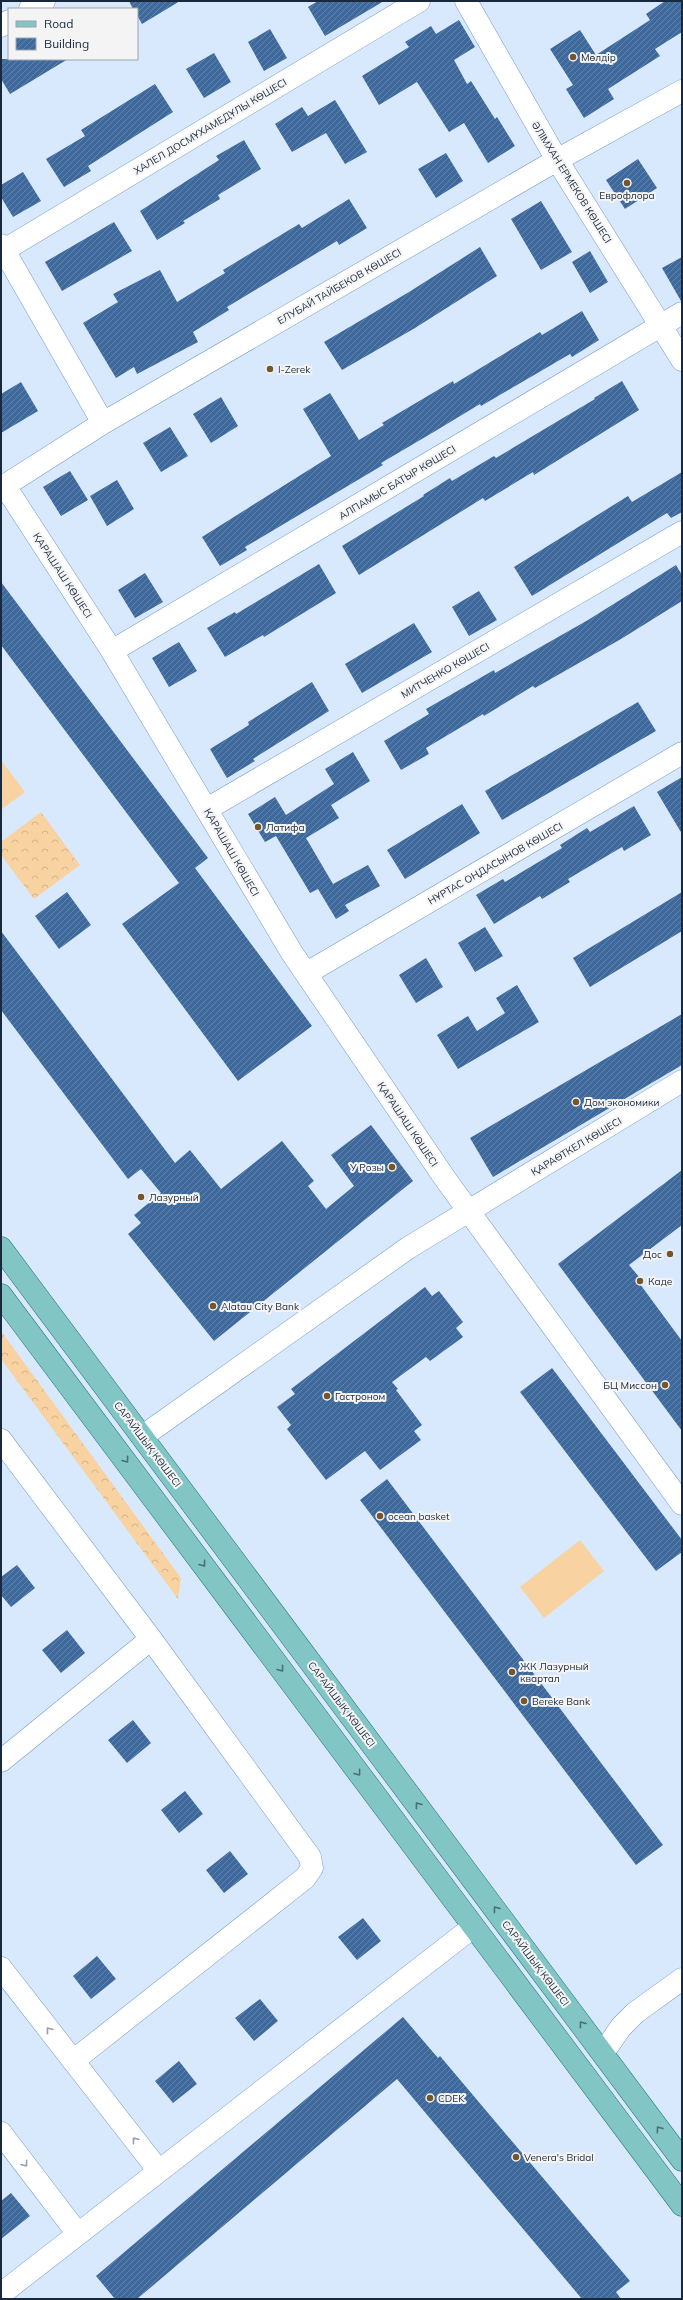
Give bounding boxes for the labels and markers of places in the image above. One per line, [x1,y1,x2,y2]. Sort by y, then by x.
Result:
place label: Мөлдір [581,51,616,64]
marker: Мөлдір [568,52,578,62]
marker: Еврофлора [622,178,632,188]
place label: Еврофлора [599,189,655,202]
place label: I-Zerek [278,363,311,376]
marker: I-Zerek [265,364,275,374]
place label: Латифа [266,821,305,834]
marker: Латифа [253,822,263,832]
place label: Дом экономики [584,1096,659,1109]
marker: Дом экономики [571,1097,581,1107]
place label: У Розы [349,1161,384,1174]
marker: У Розы [387,1162,397,1172]
place label: Лазурный [149,1191,199,1204]
marker: Лазурный [136,1192,146,1202]
place label: Дос [643,1248,662,1261]
marker: Дос [665,1249,675,1259]
place label: Каде [648,1275,673,1288]
marker: Каде [635,1276,645,1286]
place label: Alatau City Bank [221,1300,300,1313]
marker: Alatau City Bank [208,1301,218,1311]
place label: БЦ Миссон [603,1379,657,1392]
marker: БЦ Миссон [660,1380,670,1390]
place label: Гастроном [335,1390,385,1403]
marker: Гастроном [322,1391,332,1401]
place label: ocean basket [388,1510,450,1523]
marker: ocean basket [375,1511,385,1521]
place label: ЖК Лазурный квартал [520,1660,589,1685]
marker: ЖК Лазурный квартал [507,1667,517,1677]
place label: Bereke Bank [532,1695,591,1708]
marker: Bereke Bank [519,1696,529,1706]
place label: CDEK [438,2092,465,2105]
marker: CDEK [425,2093,435,2103]
place label: Venera's Bridal [524,2151,594,2164]
marker: Venera's Bridal [511,2152,521,2162]

